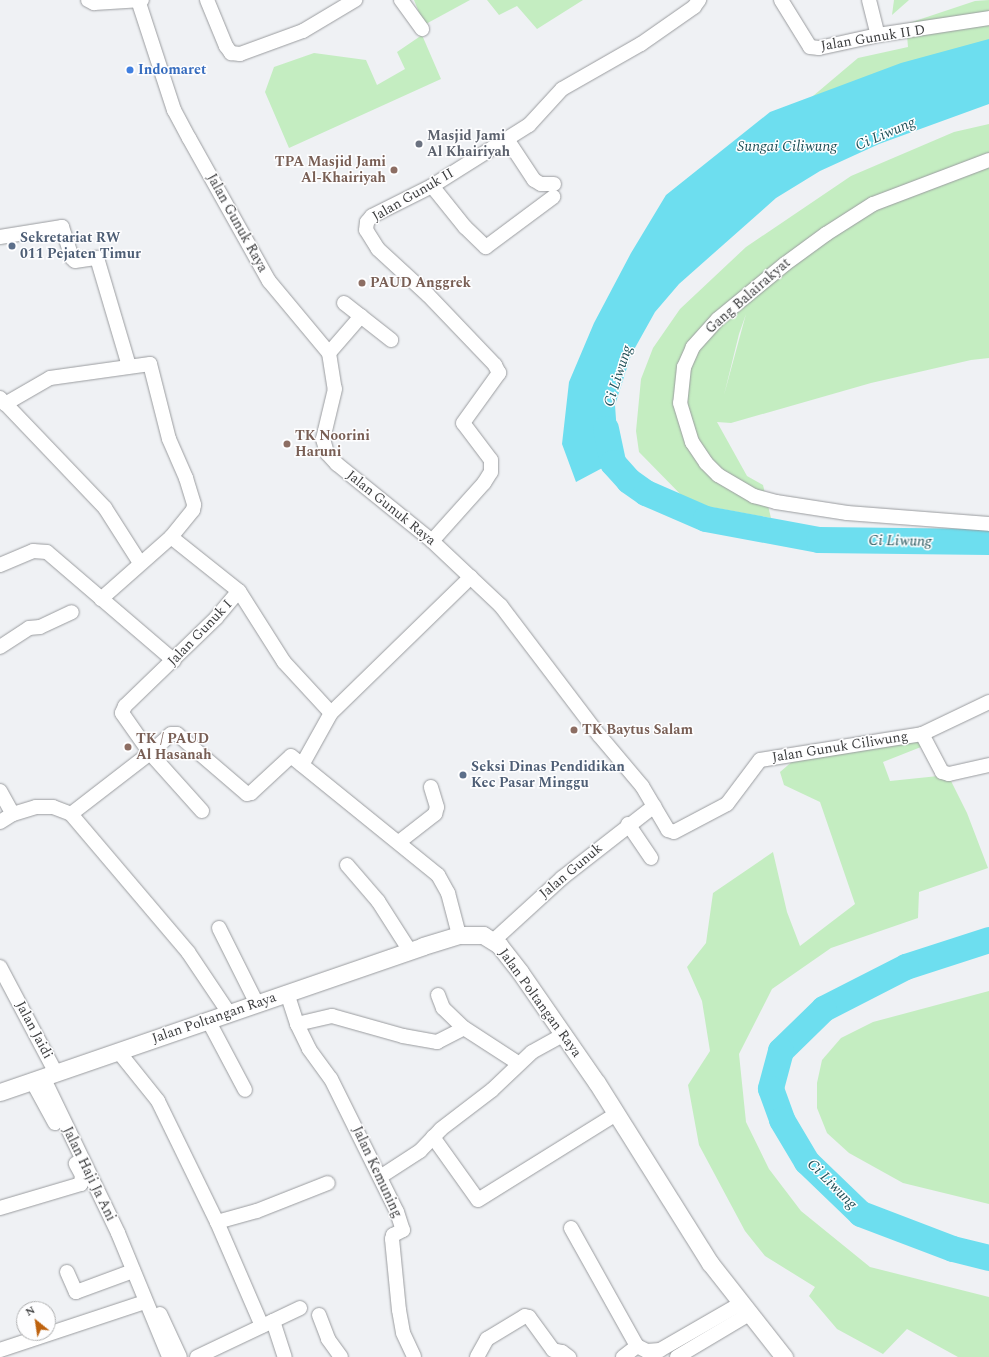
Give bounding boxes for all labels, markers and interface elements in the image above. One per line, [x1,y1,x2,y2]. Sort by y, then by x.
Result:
street label: Jalan Gunuk II D [820,21,926,55]
place label: Indomaret [138,62,206,78]
marker: Indomaret [125,65,135,75]
water label: Ci Liwung [852,113,918,155]
place label: Masjid Jami Al Khairiyah [427,128,510,160]
water label: Sungai Ciliwung [737,138,837,156]
marker: Masjid Jami Al Khairiyah [414,139,424,149]
place label: TPA Masjid Jami Al-Khairiyah [275,154,386,186]
street label: Jalan Gunuk II [369,165,457,225]
marker: TPA Masjid Jami Al-Khairiyah [389,165,399,175]
street label: Jalan Gunuk Raya [203,171,271,275]
place label: Sekretariat RW 011 Pejaten Timur [20,230,141,262]
marker: Sekretariat RW 011 Pejaten Timur [7,241,17,251]
street label: Gang Balairakyat [702,255,794,337]
place label: PAUD Anggrek [370,275,471,291]
marker: PAUD Anggrek [357,278,367,288]
water label: Ci Liwung [600,343,636,409]
place label: TK Noorini Haruni [295,428,370,460]
marker: TK Noorini Haruni [282,439,292,449]
street label: Jalan Gunuk Raya [343,467,439,549]
water label: Ci Liwung [868,531,932,551]
street label: Jalan Gunuk I [164,596,236,670]
place label: TK Baytus Salam [582,722,693,738]
marker: TK Baytus Salam [569,725,579,735]
street label: Jalan Gunuk Ciliwung [771,728,909,766]
place label: TK / PAUD Al Hasanah [136,731,212,764]
marker: TK / PAUD Al Hasanah [123,742,133,752]
place label: Seksi Dinas Pendidikan Kec Pasar Minggu [471,759,625,792]
marker: Seksi Dinas Pendidikan Kec Pasar Minggu [458,770,468,780]
street label: Jalan Gunuk [536,840,606,902]
street label: Jalan Poltangan Raya [495,945,585,1061]
street label: Jalan Poltangan Raya [150,989,278,1047]
street label: Jalan Jaidi [12,998,56,1062]
street label: Jalan Haji Ja Ani [59,1124,119,1224]
street label: Jalan Kemuning [348,1124,406,1220]
water label: Ci Liwung [803,1155,861,1213]
north arrow [16,1301,56,1341]
text: N [22,1301,38,1321]

